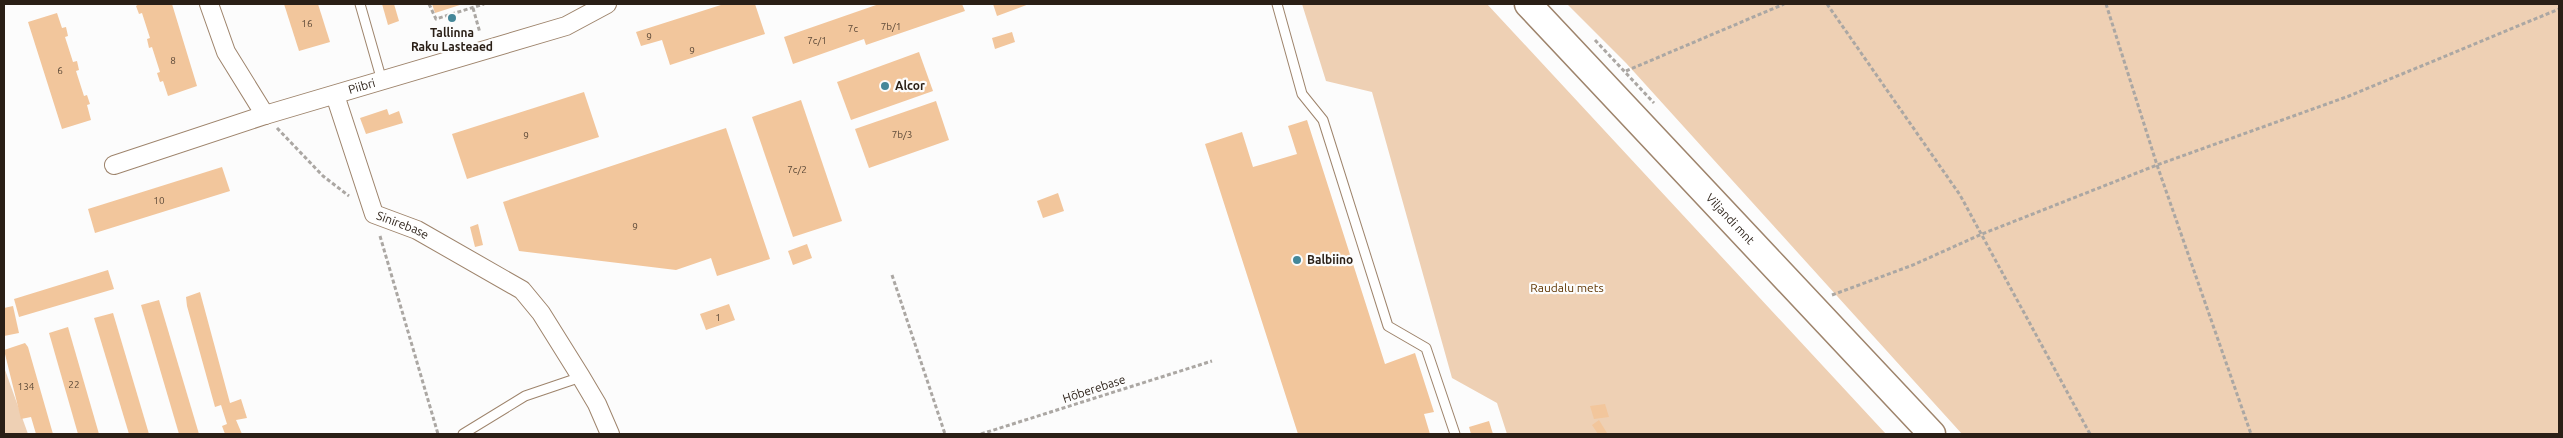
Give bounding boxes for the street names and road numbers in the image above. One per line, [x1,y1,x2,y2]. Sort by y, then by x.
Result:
street label: Piibri [347,76,377,96]
street label: Viljandi mnt [1703,191,1757,247]
street label: Sinirebase [375,209,431,241]
street label: Hõberebase [1061,372,1127,405]

